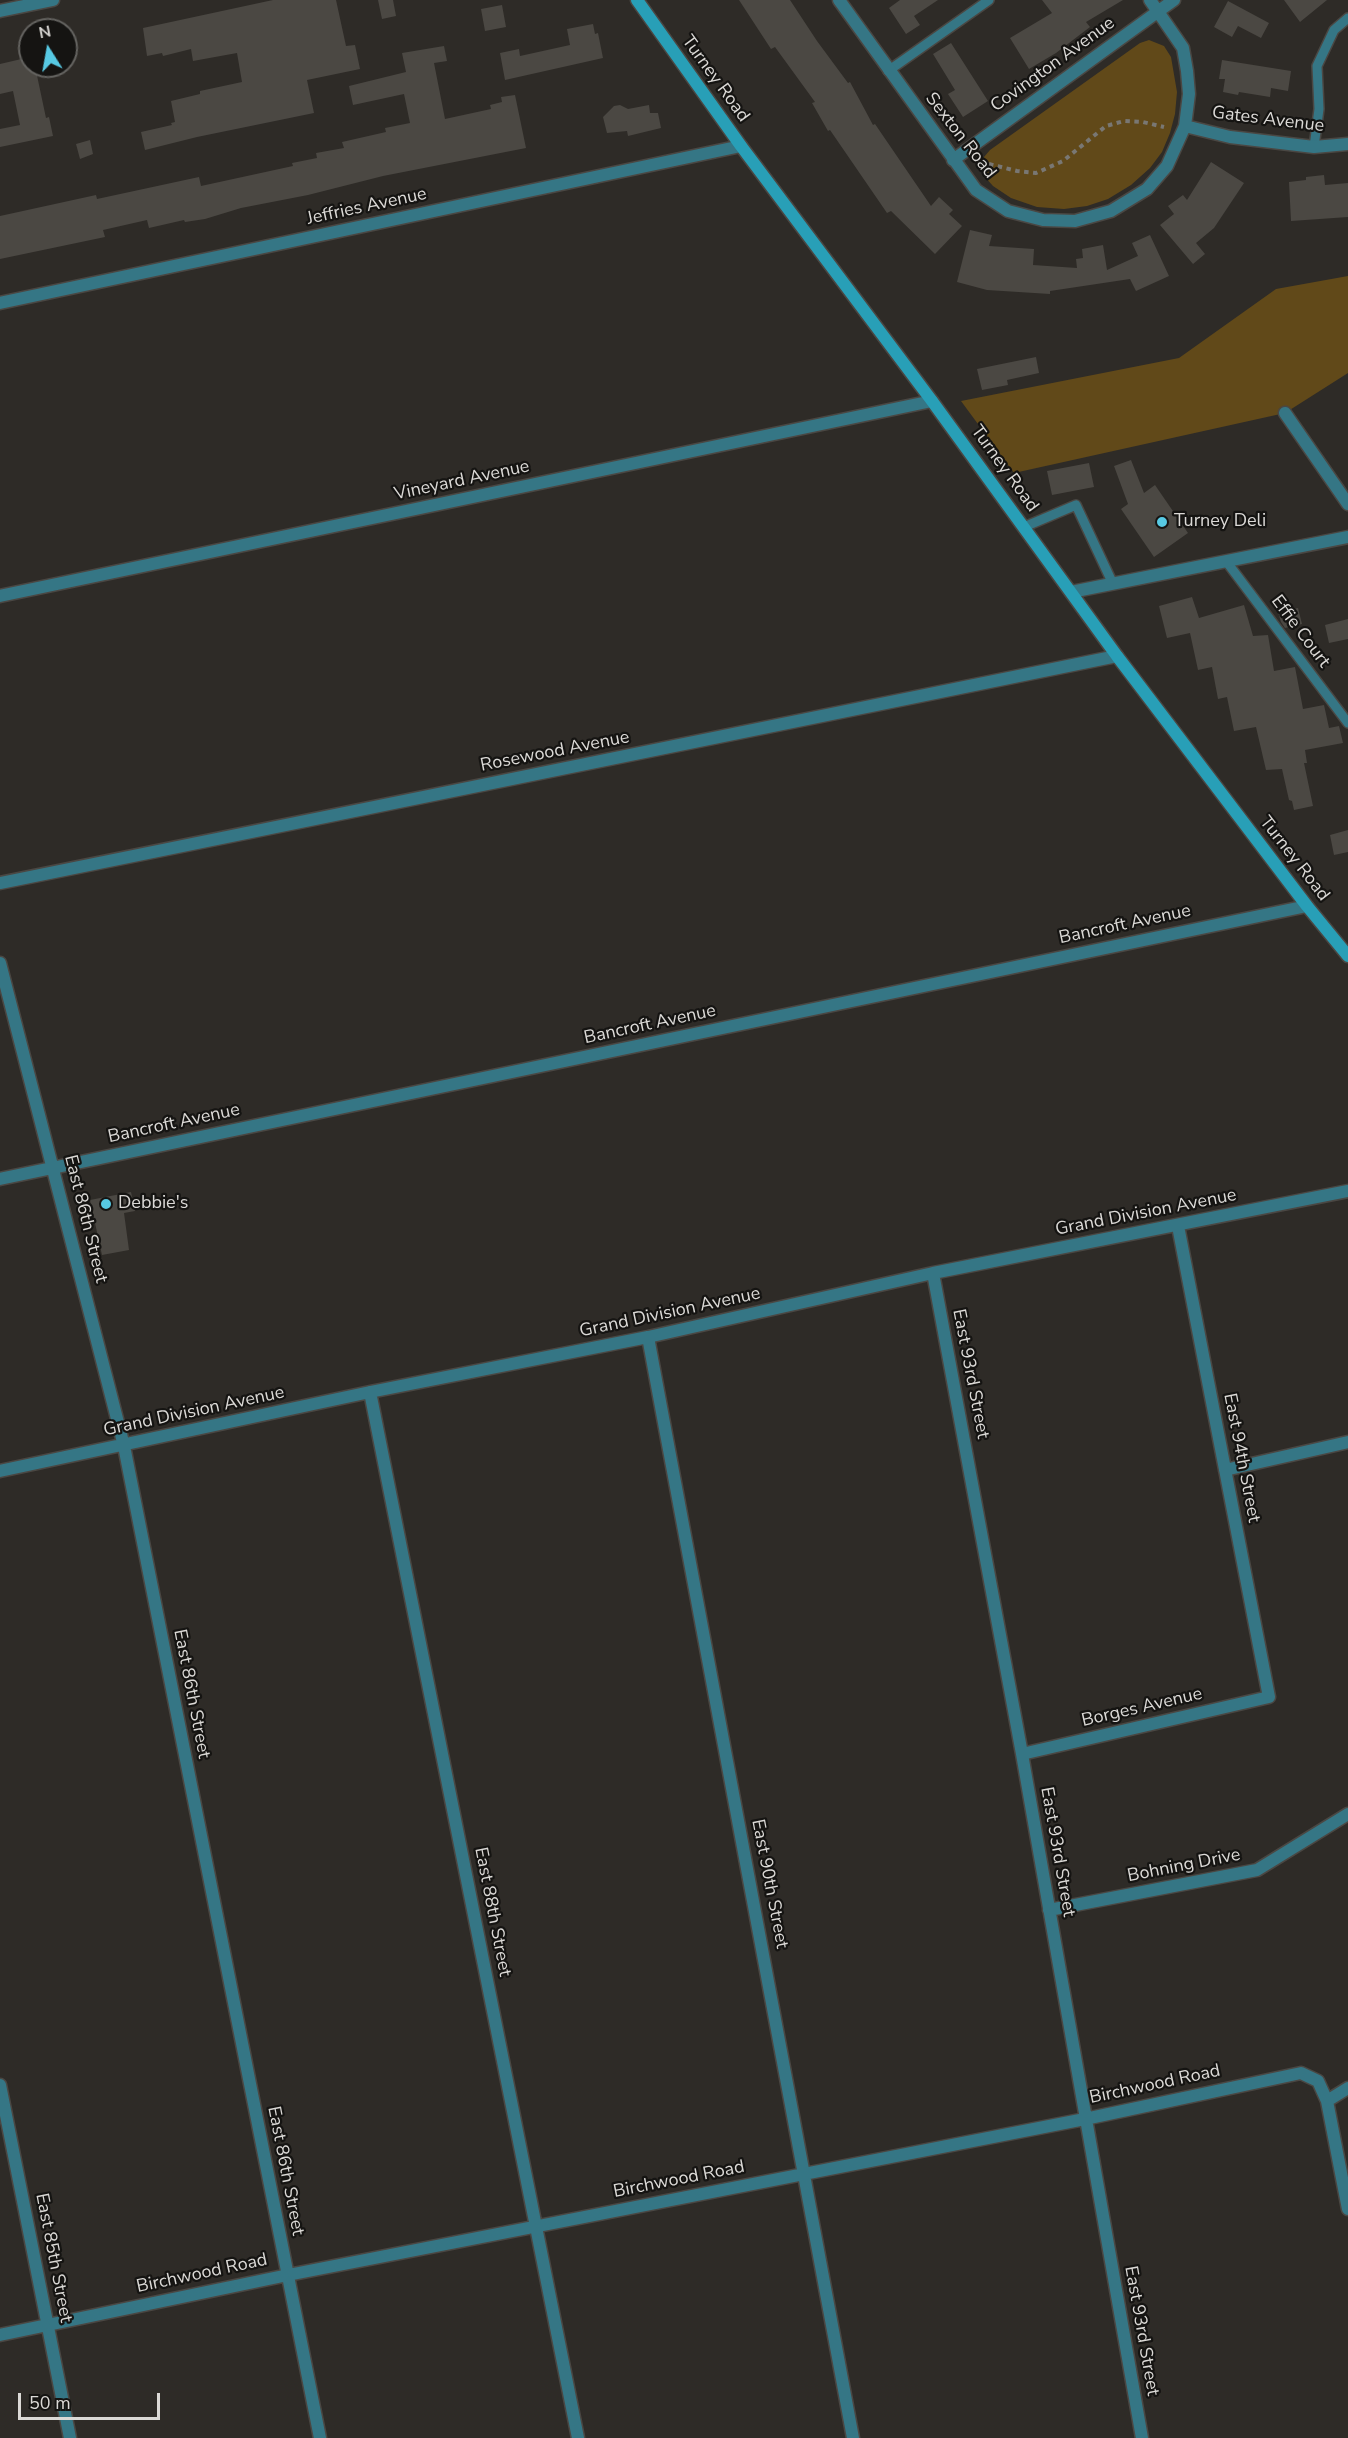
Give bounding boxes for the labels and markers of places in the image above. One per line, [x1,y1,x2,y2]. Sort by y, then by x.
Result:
place label: Turney Deli [1174,511,1266,533]
marker: Turney Deli [1155,515,1169,529]
place label: Debbie's [118,1193,188,1215]
marker: Debbie's [99,1197,113,1211]

